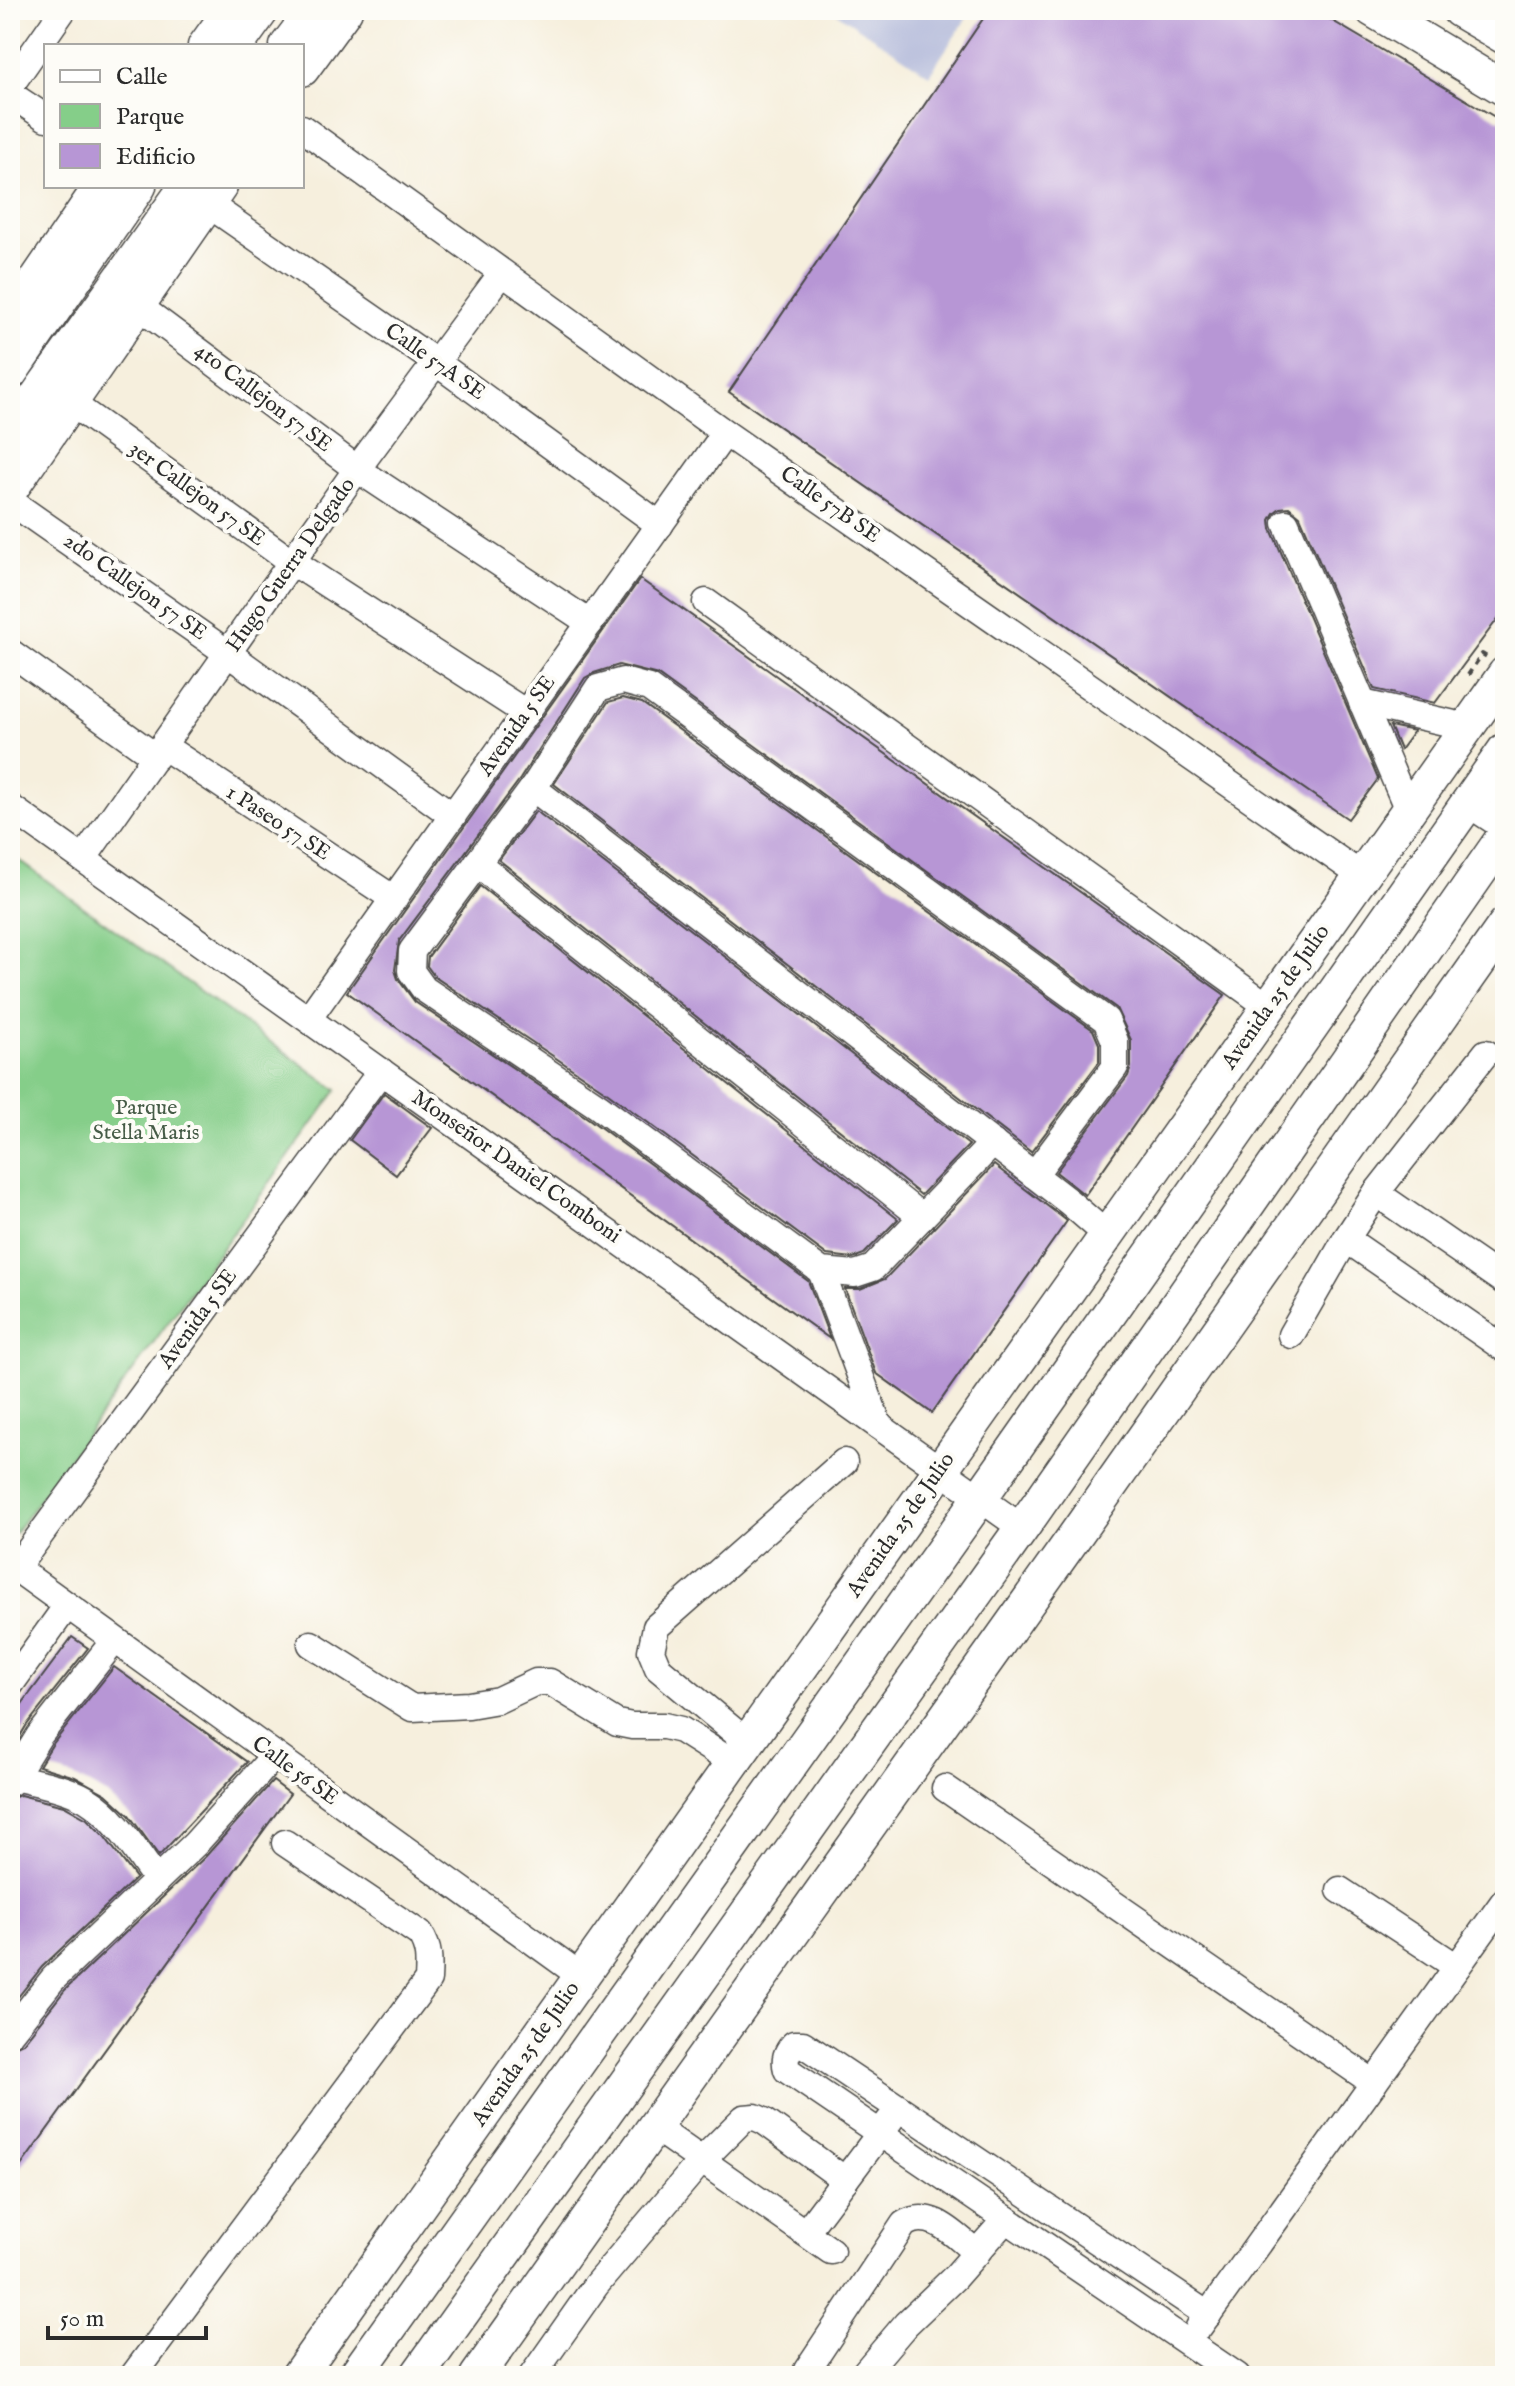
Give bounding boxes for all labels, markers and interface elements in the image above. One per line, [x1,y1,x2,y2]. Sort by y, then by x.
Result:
legend [44,44,304,188]
text: Calle [116,62,168,93]
text: Parque [116,102,184,133]
text: Edificio [116,142,195,173]
street label: Calle 57A SE [379,317,491,407]
street label: 4to Callejon 57 SE [189,337,337,459]
street label: 3er Callejon 57 SE [123,435,271,553]
street label: Calle 57B SE [774,460,886,550]
street label: Hugo Guerra Delgado [220,472,362,658]
street label: 2do Callejon 57 SE [58,527,212,647]
street label: Avenida 5 SE [471,670,562,783]
street label: 1 Paseo 57 SE [220,779,336,867]
street label: Avenida 25 de Julio [1215,919,1337,1076]
street label: Monseñor Daniel Comboni [406,1084,626,1250]
park label: Parque Stella Maris [92,1094,200,1147]
street label: Avenida 5 SE [152,1263,244,1375]
street label: Avenida 25 de Julio [840,1447,962,1604]
street label: Calle 56 SE [246,1730,344,1812]
street label: Avenida 25 de Julio [465,1976,587,2133]
scale bar [48,2290,206,2340]
text: 50 m [60,2304,104,2335]

